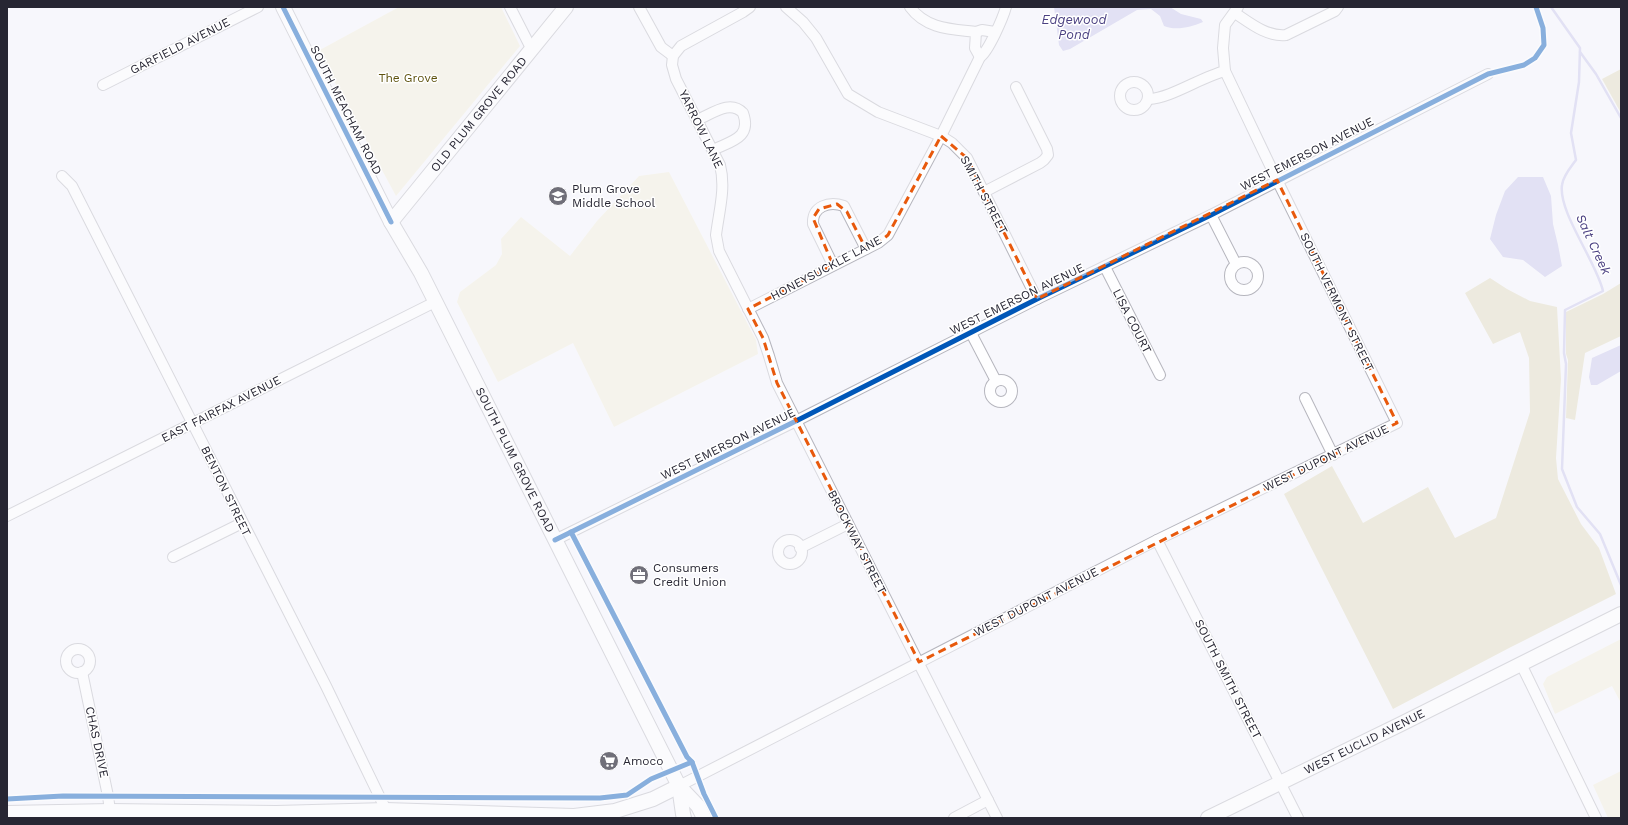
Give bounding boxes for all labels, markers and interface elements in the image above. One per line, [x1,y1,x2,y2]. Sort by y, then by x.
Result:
water label: Edgewood Pond [1042,12,1107,42]
street label: GARFIELD AVENUE [128,15,233,77]
street label: SOUTH MEACHAM ROAD [307,43,385,177]
street label: OLD PLUM GROVE ROAD [428,54,530,175]
park label: The Grove [378,71,438,85]
street label: YARROW LANE [676,87,726,171]
street label: WEST EMERSON AVENUE [1238,114,1376,194]
street label: SMITH STREET [957,153,1011,237]
place label: Plum Grove Middle School [572,182,655,210]
school or university icon: Plum Grove Middle School [547,185,569,207]
water label: Salt Creek [1573,212,1614,278]
street label: SOUTH VERMONT STREET [1297,230,1377,374]
street label: HONEYSUCKLE LANE [768,233,884,303]
street label: WEST EMERSON AVENUE [948,260,1087,338]
street label: LISA COURT [1110,286,1154,356]
street label: EAST FAIRFAX AVENUE [159,373,283,445]
street label: SOUTH PLUM GROVE ROAD [473,385,557,535]
street label: WEST EMERSON AVENUE [659,405,798,483]
street label: WEST DUPONT AVENUE [1261,421,1391,495]
street label: BENTON STREET [198,444,254,538]
street label: BROCKWAY STREET [825,488,889,596]
place label: Consumers Credit Union [653,561,726,589]
office icon: Consumers Credit Union [628,564,650,586]
street label: WEST DUPONT AVENUE [971,564,1101,640]
street label: SOUTH SMITH STREET [1192,617,1264,741]
street label: CHAS DRIVE [83,705,111,779]
street label: WEST EUCLID AVENUE [1302,706,1427,777]
supermarket icon: Amoco [598,750,620,772]
place label: Amoco [623,754,663,768]

